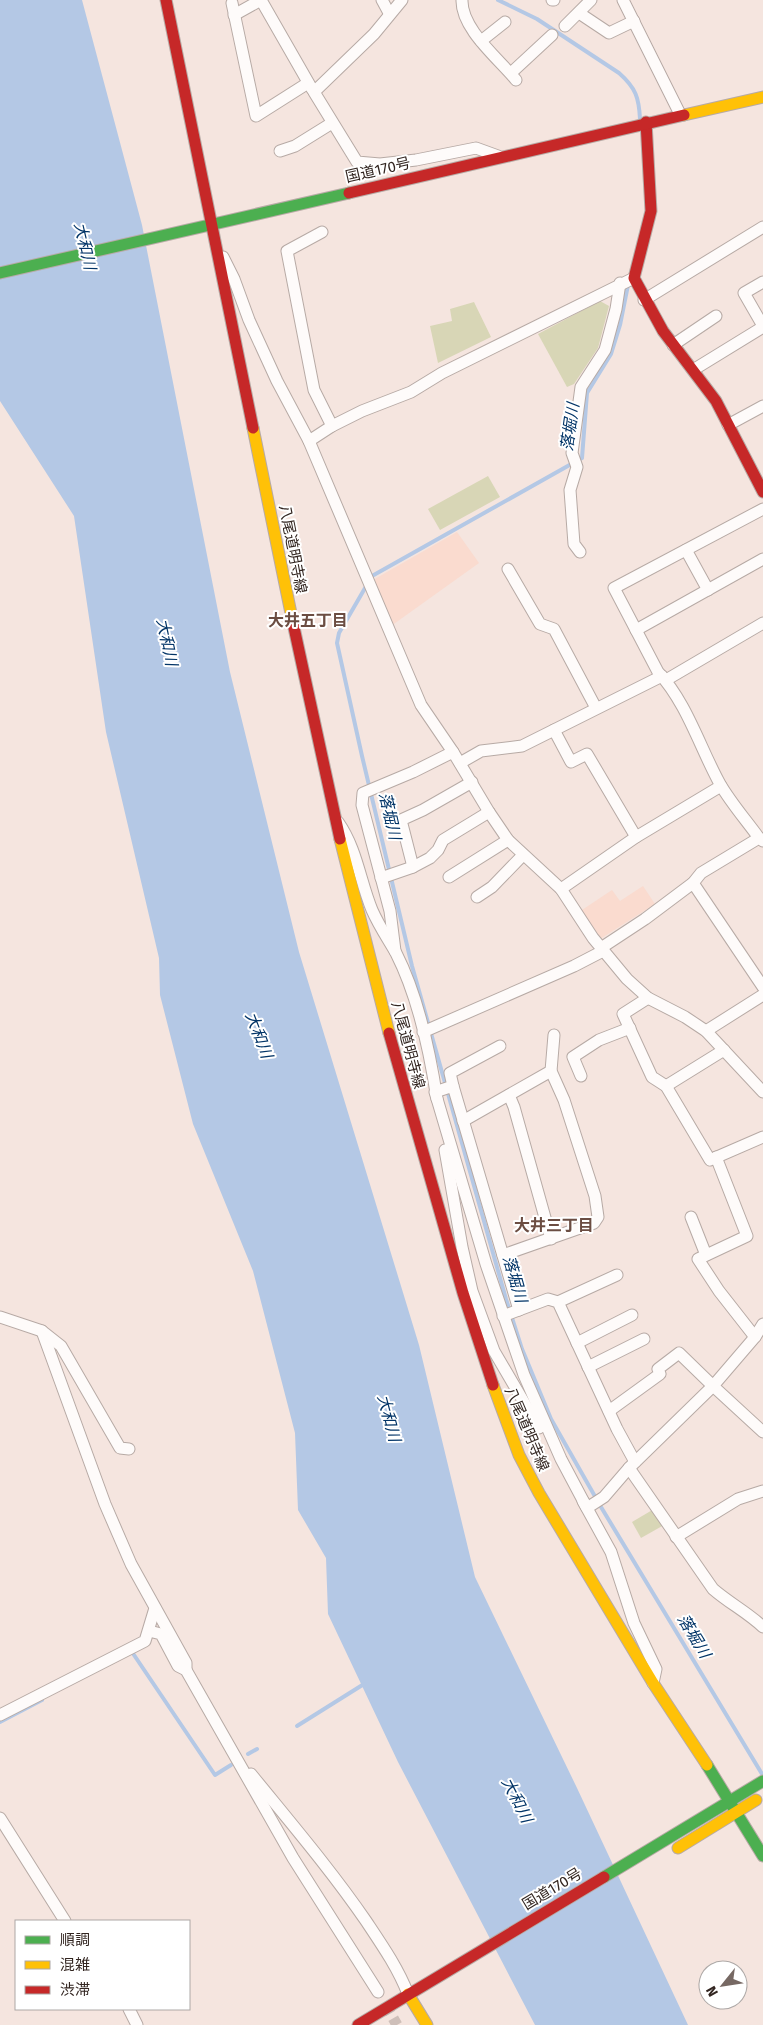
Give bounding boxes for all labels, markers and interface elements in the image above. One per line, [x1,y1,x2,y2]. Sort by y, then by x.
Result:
street label: 国道170号 [344,154,412,186]
water label: 大和川 [70,220,100,273]
water label: 落堀川 [557,400,583,452]
street label: 八尾道明寺線 [276,503,310,595]
district label: 大井五丁目 [268,611,348,630]
water label: 大和川 [153,617,182,669]
water label: 落堀川 [375,790,405,843]
street label: 八尾道明寺線 [388,999,428,1091]
water label: 大和川 [242,1009,277,1063]
district label: 大井三丁目 [514,1216,594,1235]
water label: 落堀川 [499,1253,531,1307]
street label: 八尾道明寺線 [501,1384,553,1474]
water label: 大和川 [374,1392,405,1446]
water label: 落堀川 [673,1611,716,1663]
water label: 大和川 [498,1774,537,1827]
street label: 国道170号 [519,1864,585,1914]
legend [15,1920,190,2010]
text: 順調 [60,1931,90,1949]
text: 混雑 [60,1956,90,1974]
north arrow [698,1960,748,2010]
text: 渋滞 [60,1981,90,1999]
text: N [702,1983,722,2000]

